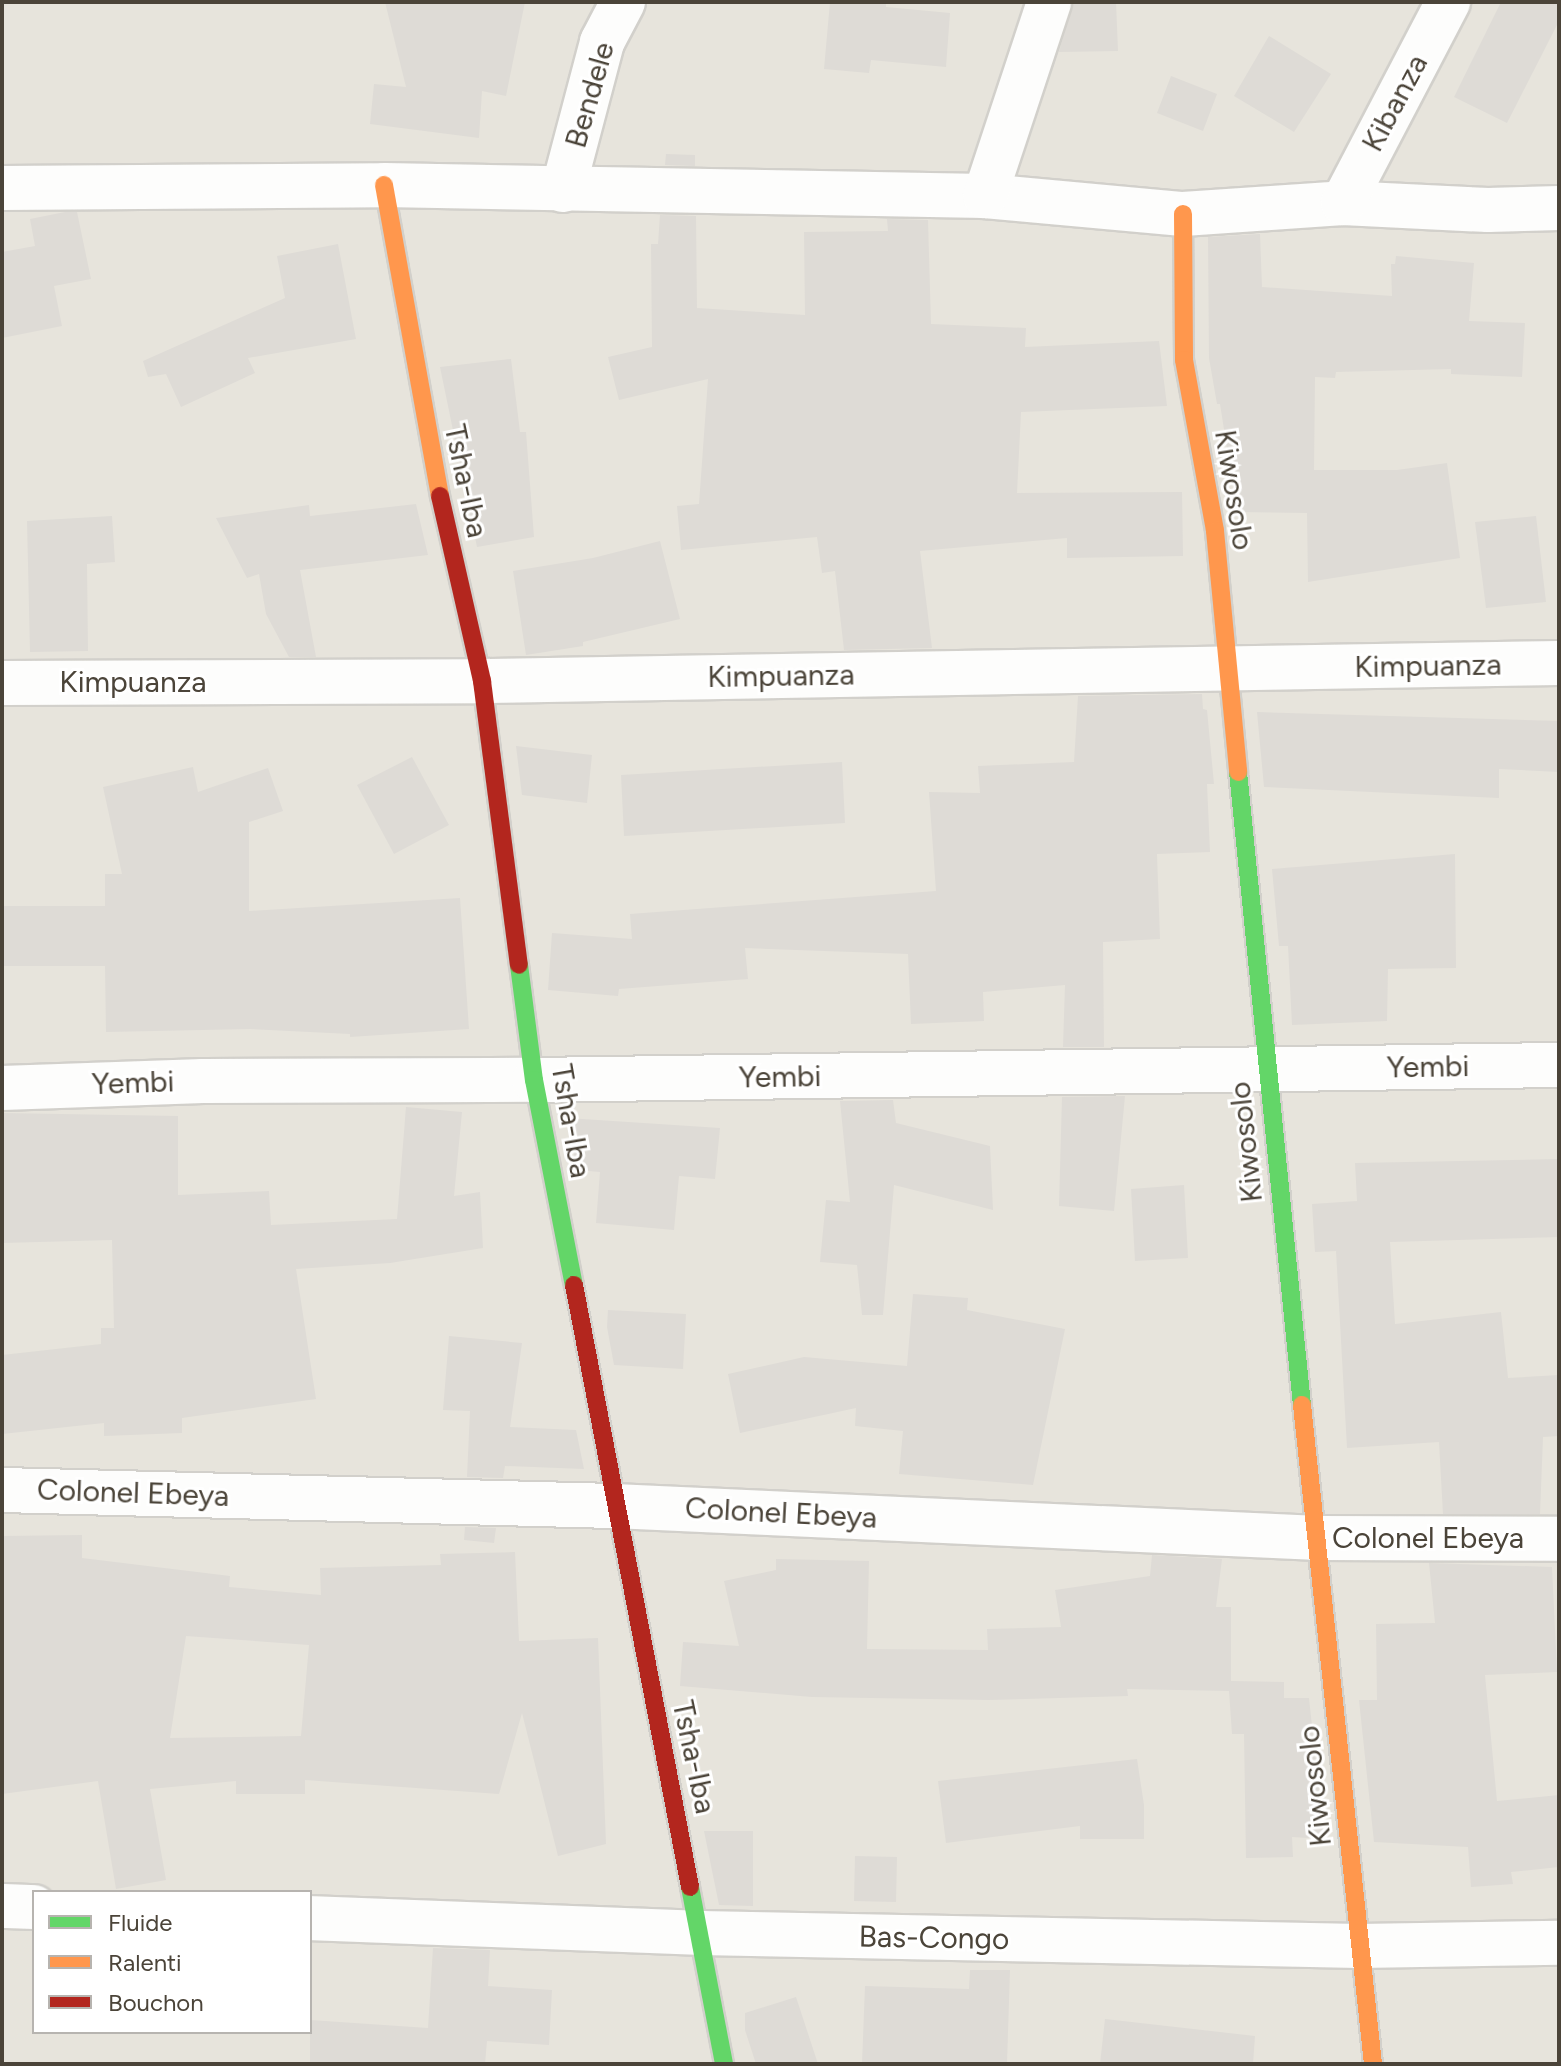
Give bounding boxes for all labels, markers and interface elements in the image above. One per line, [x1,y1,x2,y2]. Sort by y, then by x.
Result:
street label: Bendele [558,38,622,152]
street label: Kibanza [1354,48,1436,158]
street label: Tsha-Iba [436,421,496,541]
street label: Kiwosolo [1207,427,1261,553]
street label: Kimpuanza [1354,647,1502,685]
street label: Kimpuanza [707,657,855,695]
street label: Kimpuanza [59,664,207,700]
street label: Yembi [1386,1048,1470,1086]
street label: Yembi [738,1058,822,1096]
street label: Tsha-Iba [543,1061,599,1181]
street label: Yembi [91,1064,175,1102]
street label: Kiwosolo [1222,1080,1270,1204]
street label: Colonel Ebeya [36,1472,230,1514]
street label: Colonel Ebeya [684,1490,878,1536]
street label: Colonel Ebeya [1332,1520,1524,1556]
street label: Tsha-Iba [664,1697,724,1817]
street label: Kiwosolo [1291,1724,1339,1848]
legend [32,1890,312,2034]
text: Fluide [108,1908,172,1937]
street label: Bas-Congo [858,1919,1010,1957]
text: Ralenti [108,1948,182,1977]
text: Bouchon [108,1988,204,2017]

